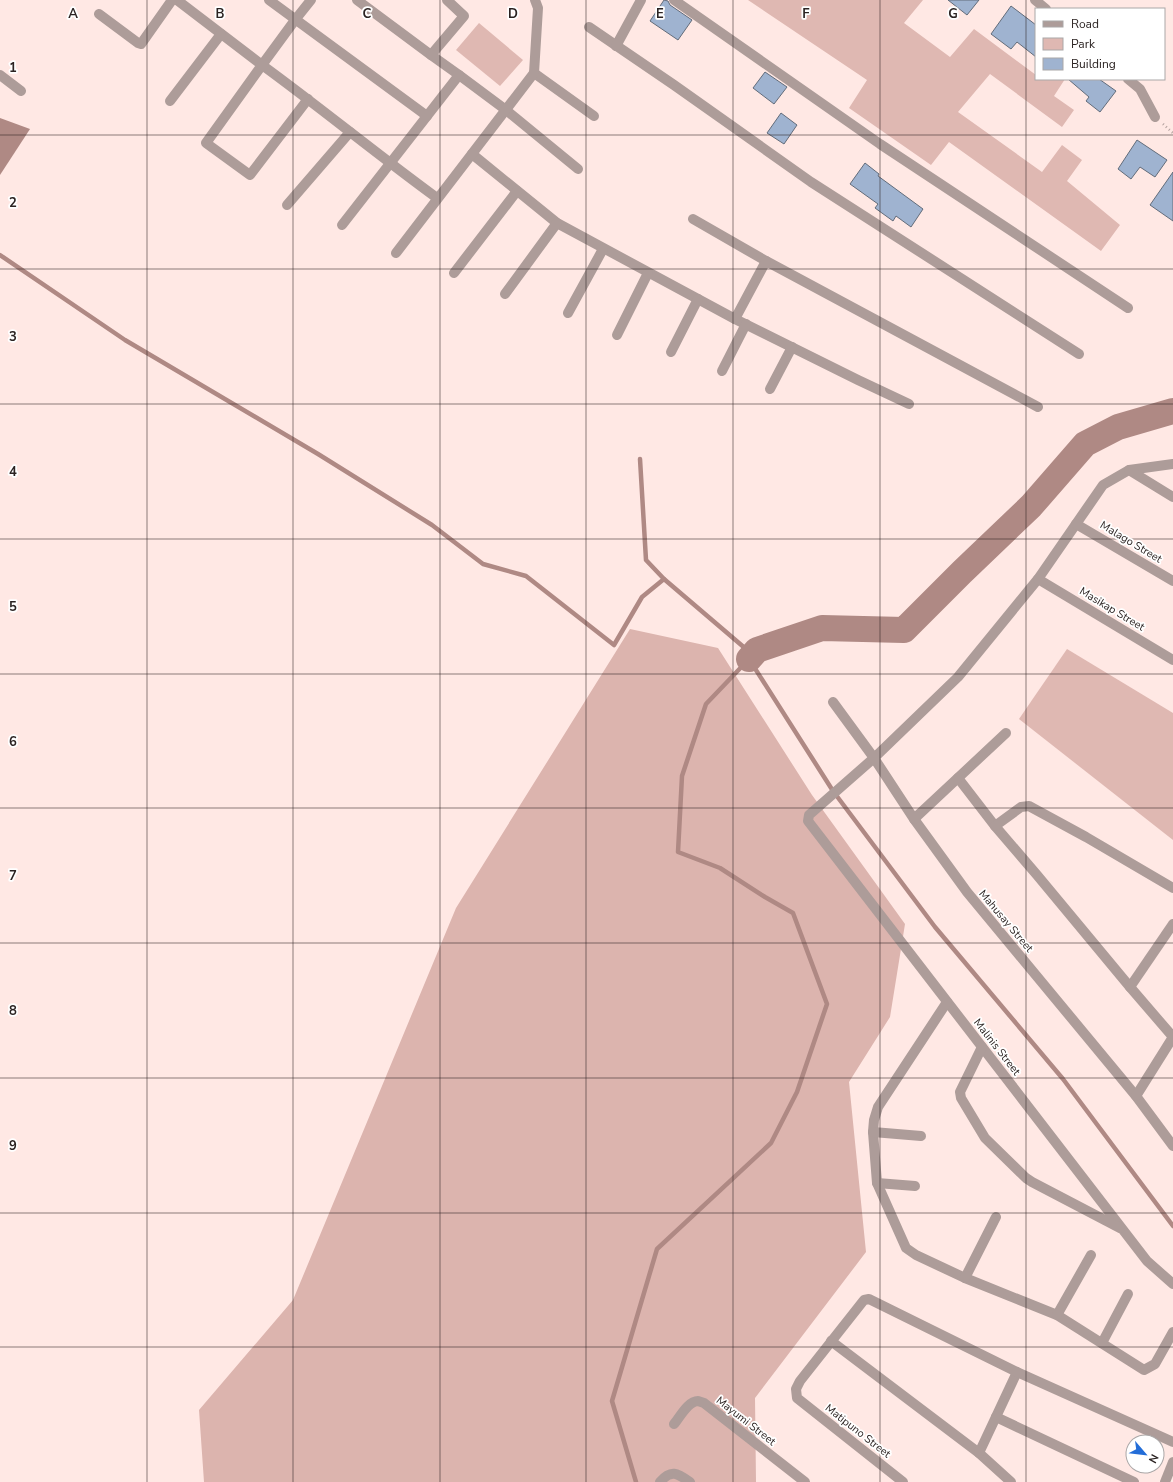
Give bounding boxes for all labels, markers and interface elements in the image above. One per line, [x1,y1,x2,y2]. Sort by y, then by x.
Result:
text: A [68,5,78,23]
text: B [216,5,225,23]
text: C [363,5,372,23]
text: D [508,5,518,23]
text: E [656,5,664,23]
text: F [802,5,810,23]
text: G [948,5,958,23]
legend [1035,8,1165,80]
text: Road [1071,16,1099,32]
text: Park [1071,36,1096,52]
text: Building [1071,56,1116,72]
text: 1 [9,59,17,77]
text: 2 [9,194,17,212]
text: 3 [9,328,17,346]
text: 4 [9,463,17,481]
street label: Malago Street [1097,518,1165,566]
street label: Masikap Street [1077,584,1148,634]
text: 5 [9,598,17,616]
text: 6 [9,733,17,751]
text: 7 [9,867,17,885]
street label: Mahusay Street [975,887,1037,956]
text: 8 [9,1002,17,1020]
street label: Malinis Street [970,1016,1024,1079]
text: 9 [9,1137,17,1155]
street label: Mayumi Street [713,1393,779,1449]
street label: Matipuno Street [822,1401,894,1461]
north arrow [1125,1434,1165,1474]
text: N [1145,1451,1162,1466]

